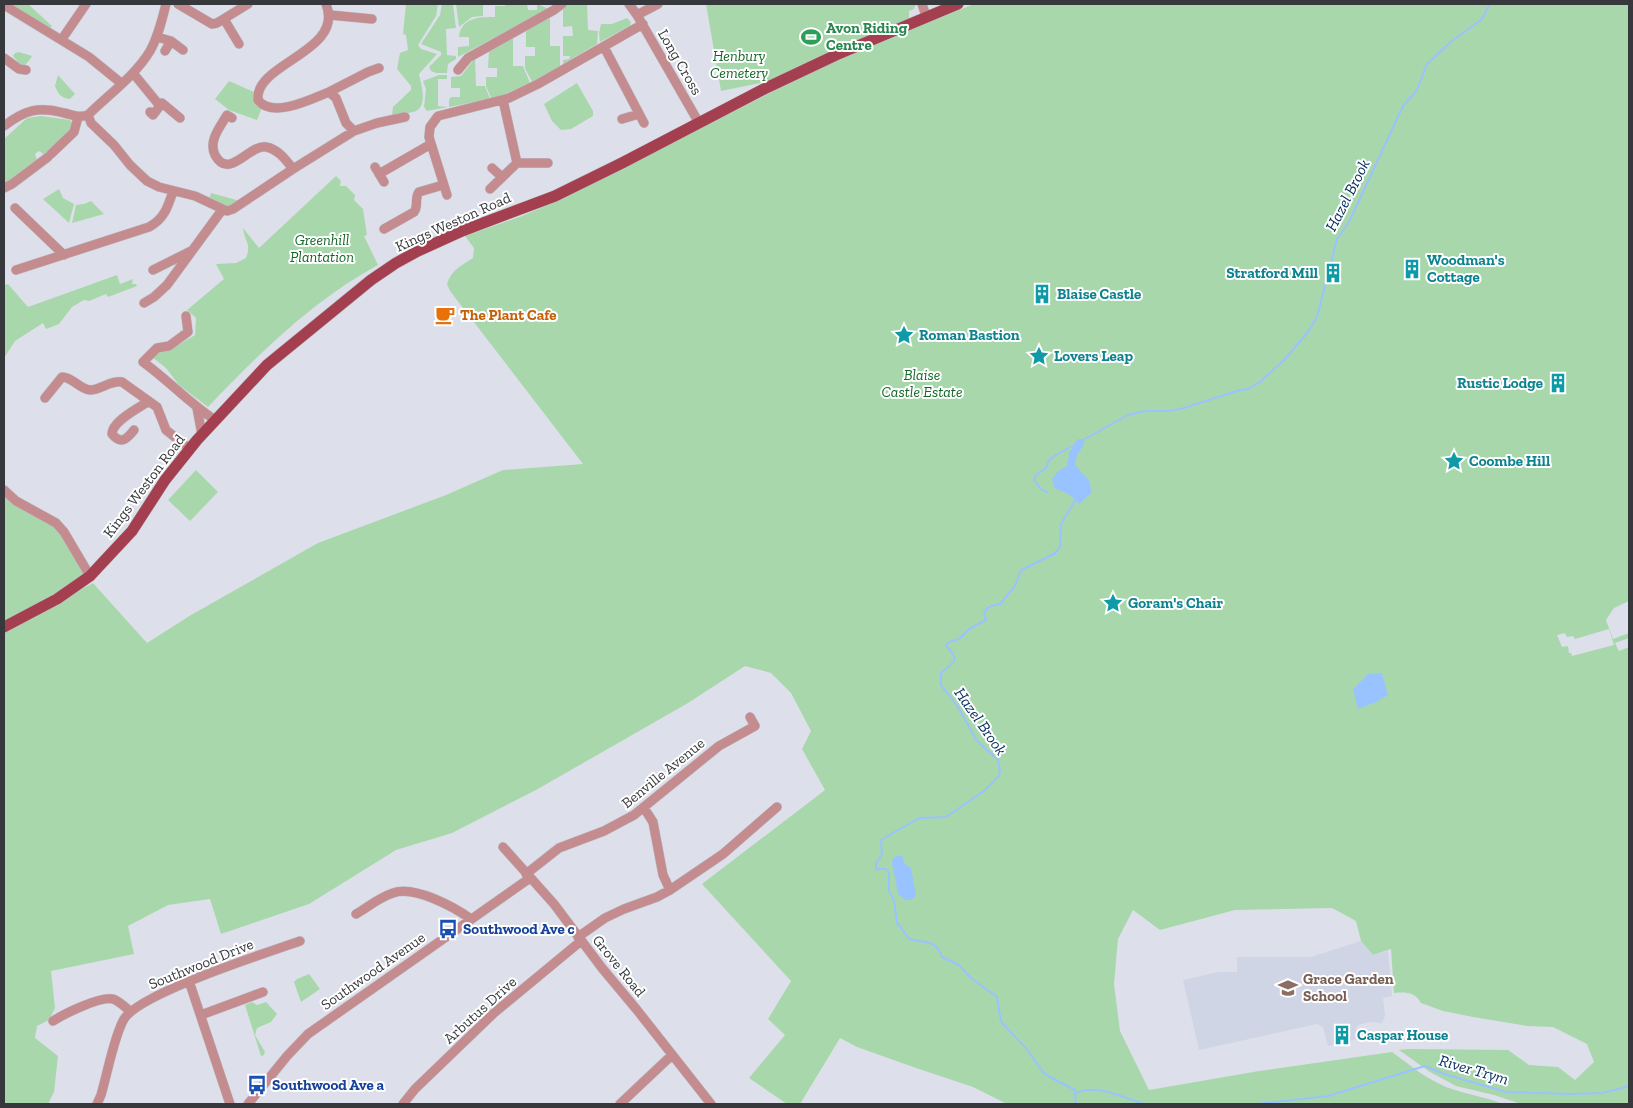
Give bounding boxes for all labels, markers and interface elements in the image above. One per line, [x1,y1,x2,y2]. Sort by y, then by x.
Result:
place label: Avon Riding Centre [826,19,908,54]
street label: Long Cross [654,26,706,98]
sports icon: Avon Riding Centre [800,26,822,48]
park label: Henbury Cemetery [710,47,768,82]
water label: Hazel Brook [1321,156,1374,234]
street label: Kings Weston Road [392,188,514,256]
park label: Greenhill Plantation [290,231,354,266]
place label: Woodman's Cottage [1427,251,1505,286]
building icon: Woodman's Cottage [1401,258,1423,280]
building icon: Stratford Mill [1322,262,1344,284]
place label: Stratford Mill [1226,264,1318,282]
building icon: Blaise Castle [1031,283,1053,305]
place label: Blaise Castle [1057,285,1141,303]
cafe icon: The Plant Cafe [434,304,456,326]
place label: The Plant Cafe [460,306,557,324]
place icon: Roman Bastion [893,324,915,346]
place label: Roman Bastion [919,326,1020,344]
place icon: Lovers Leap [1028,345,1050,367]
place label: Lovers Leap [1054,347,1133,365]
park label: Blaise Castle Estate [881,366,963,401]
building icon: Rustic Lodge [1547,372,1569,394]
place label: Rustic Lodge [1457,374,1543,392]
street label: Kings Weston Road [99,430,189,541]
place icon: Coombe Hill [1443,450,1465,472]
place label: Coombe Hill [1469,452,1550,470]
place icon: Goram's Chair [1102,592,1124,614]
place label: Goram's Chair [1128,594,1224,612]
water label: Hazel Brook [950,684,1011,759]
street label: Benville Avenue [618,734,708,812]
bus stop icon: Southwood Ave c [437,918,459,940]
place label: Southwood Ave c [463,920,575,938]
street label: Southwood Avenue [317,928,429,1014]
street label: Grove Road [589,931,650,1001]
street label: Southwood Drive [146,935,256,993]
place label: Grace Garden School [1303,970,1394,1005]
street label: Arbutus Drive [440,973,520,1047]
school or university icon: Grace Garden School [1277,977,1299,999]
building icon: Caspar House [1331,1024,1353,1046]
place label: Caspar House [1357,1026,1448,1044]
water label: River Trym [1437,1050,1511,1089]
bus stop icon: Southwood Ave a [246,1074,268,1096]
place label: Southwood Ave a [272,1076,384,1094]

